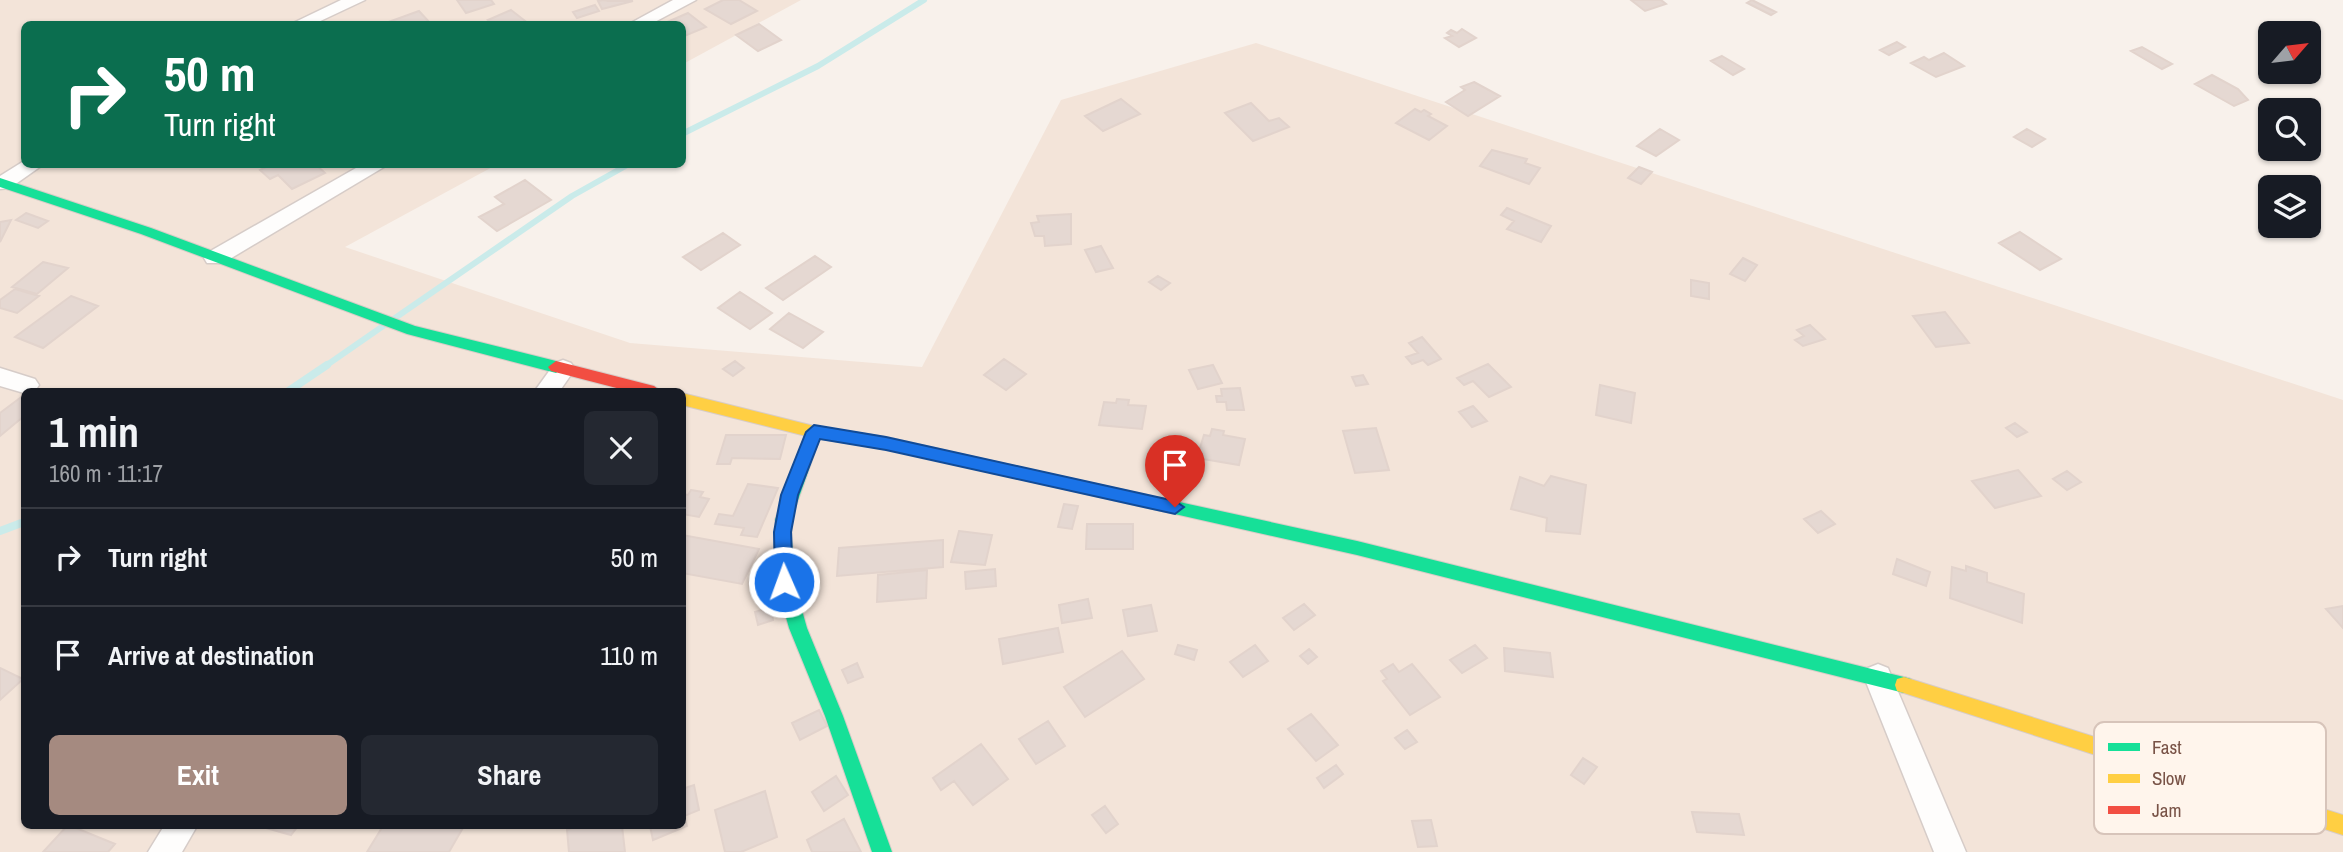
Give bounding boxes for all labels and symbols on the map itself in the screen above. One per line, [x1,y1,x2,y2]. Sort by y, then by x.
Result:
north arrow [2258,21,2320,84]
pin [1145,435,1205,507]
position arrow [747,545,821,619]
legend [2094,722,2326,834]
text: Fast [2152,734,2182,760]
text: Slow [2152,765,2187,791]
text: Jam [2152,797,2181,823]

